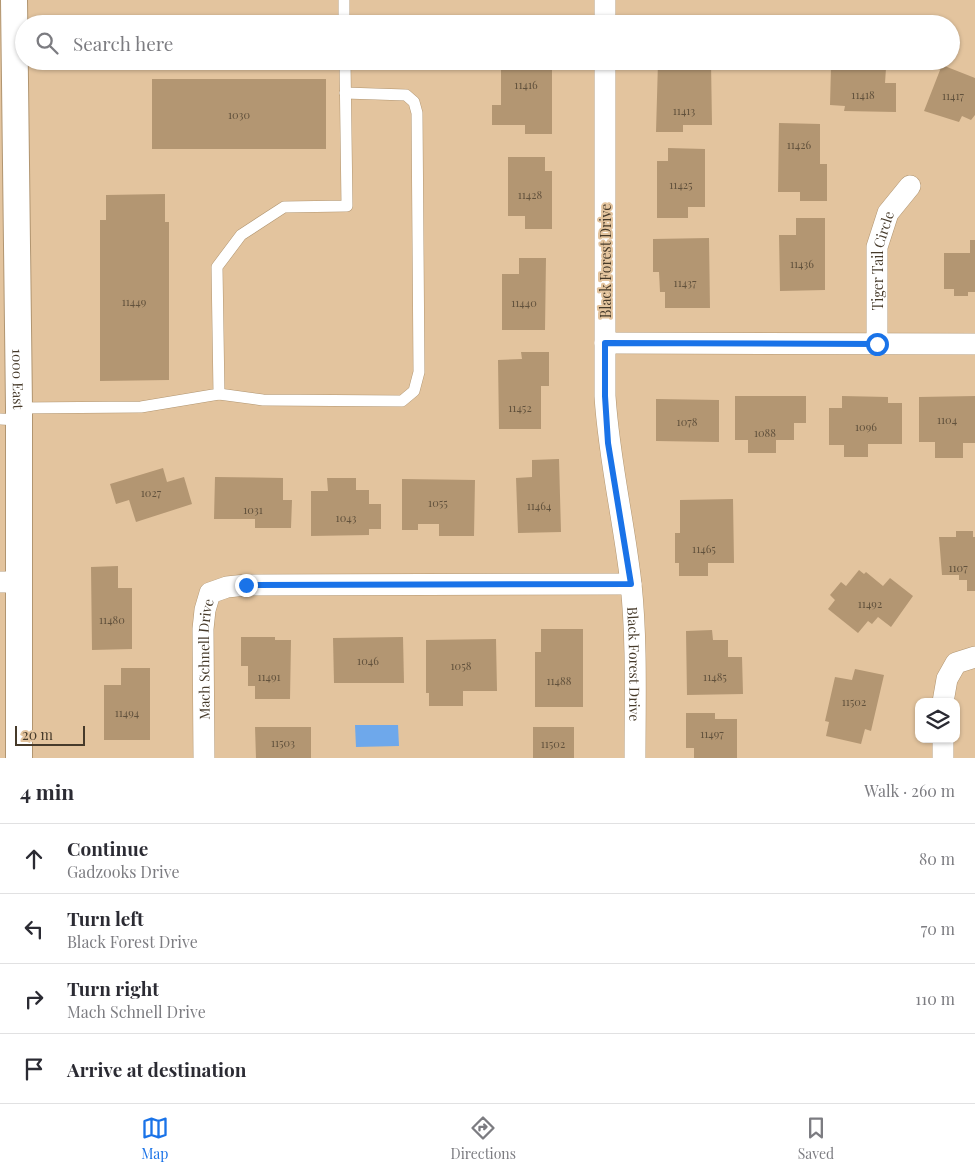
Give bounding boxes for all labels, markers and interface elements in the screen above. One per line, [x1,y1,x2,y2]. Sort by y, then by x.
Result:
search box [15,15,960,70]
icon: search [33,29,61,57]
text: Search here [73,30,173,56]
house number: 11416 [514,77,538,92]
house number: 11418 [851,87,875,102]
house number: 11417 [942,88,965,103]
house number: 11413 [673,103,695,118]
house number: 1030 [228,107,251,122]
house number: 11426 [787,137,812,152]
house number: 11425 [669,177,693,192]
house number: 11428 [518,187,543,202]
street label: Black Forest Drive [596,204,615,318]
street label: Tiger Tail Circle [868,208,898,310]
house number: 11436 [790,256,814,271]
house number: 11437 [674,275,697,290]
house number: 11449 [122,294,147,309]
house number: 11440 [511,295,537,310]
route start [866,333,889,356]
street label: 1000 East [9,349,29,410]
house number: 11452 [508,400,532,415]
house number: 1104 [937,412,958,427]
house number: 1078 [677,414,698,429]
house number: 1096 [855,419,877,434]
house number: 1088 [754,425,776,440]
house number: 1027 [141,485,162,500]
house number: 1055 [428,495,448,510]
house number: 11464 [527,498,552,513]
house number: 1031 [243,502,263,517]
house number: 1043 [336,510,356,525]
house number: 11465 [692,541,716,556]
house number: 1107 [948,560,968,575]
route end [235,574,258,597]
street label: Mach Schnell Drive [193,596,217,720]
house number: 11492 [858,596,882,611]
street label: Black Forest Drive [624,606,645,721]
house number: 11480 [99,612,125,627]
house number: 1046 [357,653,379,668]
house number: 1058 [451,658,472,673]
house number: 11491 [257,669,281,684]
house number: 11485 [703,669,727,684]
house number: 11488 [546,673,572,688]
house number: 11502 [842,694,866,709]
map controls [915,698,960,743]
button: layers [915,698,960,743]
house number: 11494 [115,705,140,720]
scale bar [15,723,85,746]
text: 20 m [22,725,53,744]
house number: 11497 [700,726,724,741]
house number: 11503 [271,735,295,750]
house number: 11502 [541,736,565,751]
text: 4 min [20,777,74,805]
text: Walk · 260 m [864,780,955,801]
text: Continue [67,835,148,861]
icon: ahead [20,845,48,873]
text: 80 m [919,848,955,869]
text: Gadzooks Drive [67,861,180,882]
text: Turn left [67,905,144,931]
icon: left [20,915,48,943]
text: 70 m [921,918,955,939]
text: Black Forest Drive [67,931,198,952]
text: Turn right [67,975,159,1001]
icon: right [20,985,48,1013]
text: 110 m [915,988,955,1009]
text: Mach Schnell Drive [67,1001,206,1022]
icon: arrive [20,1055,48,1083]
text: Arrive at destination [67,1056,247,1082]
tab: Map [141,1114,169,1163]
tab: Directions [451,1114,516,1163]
tab: Saved [798,1114,834,1163]

